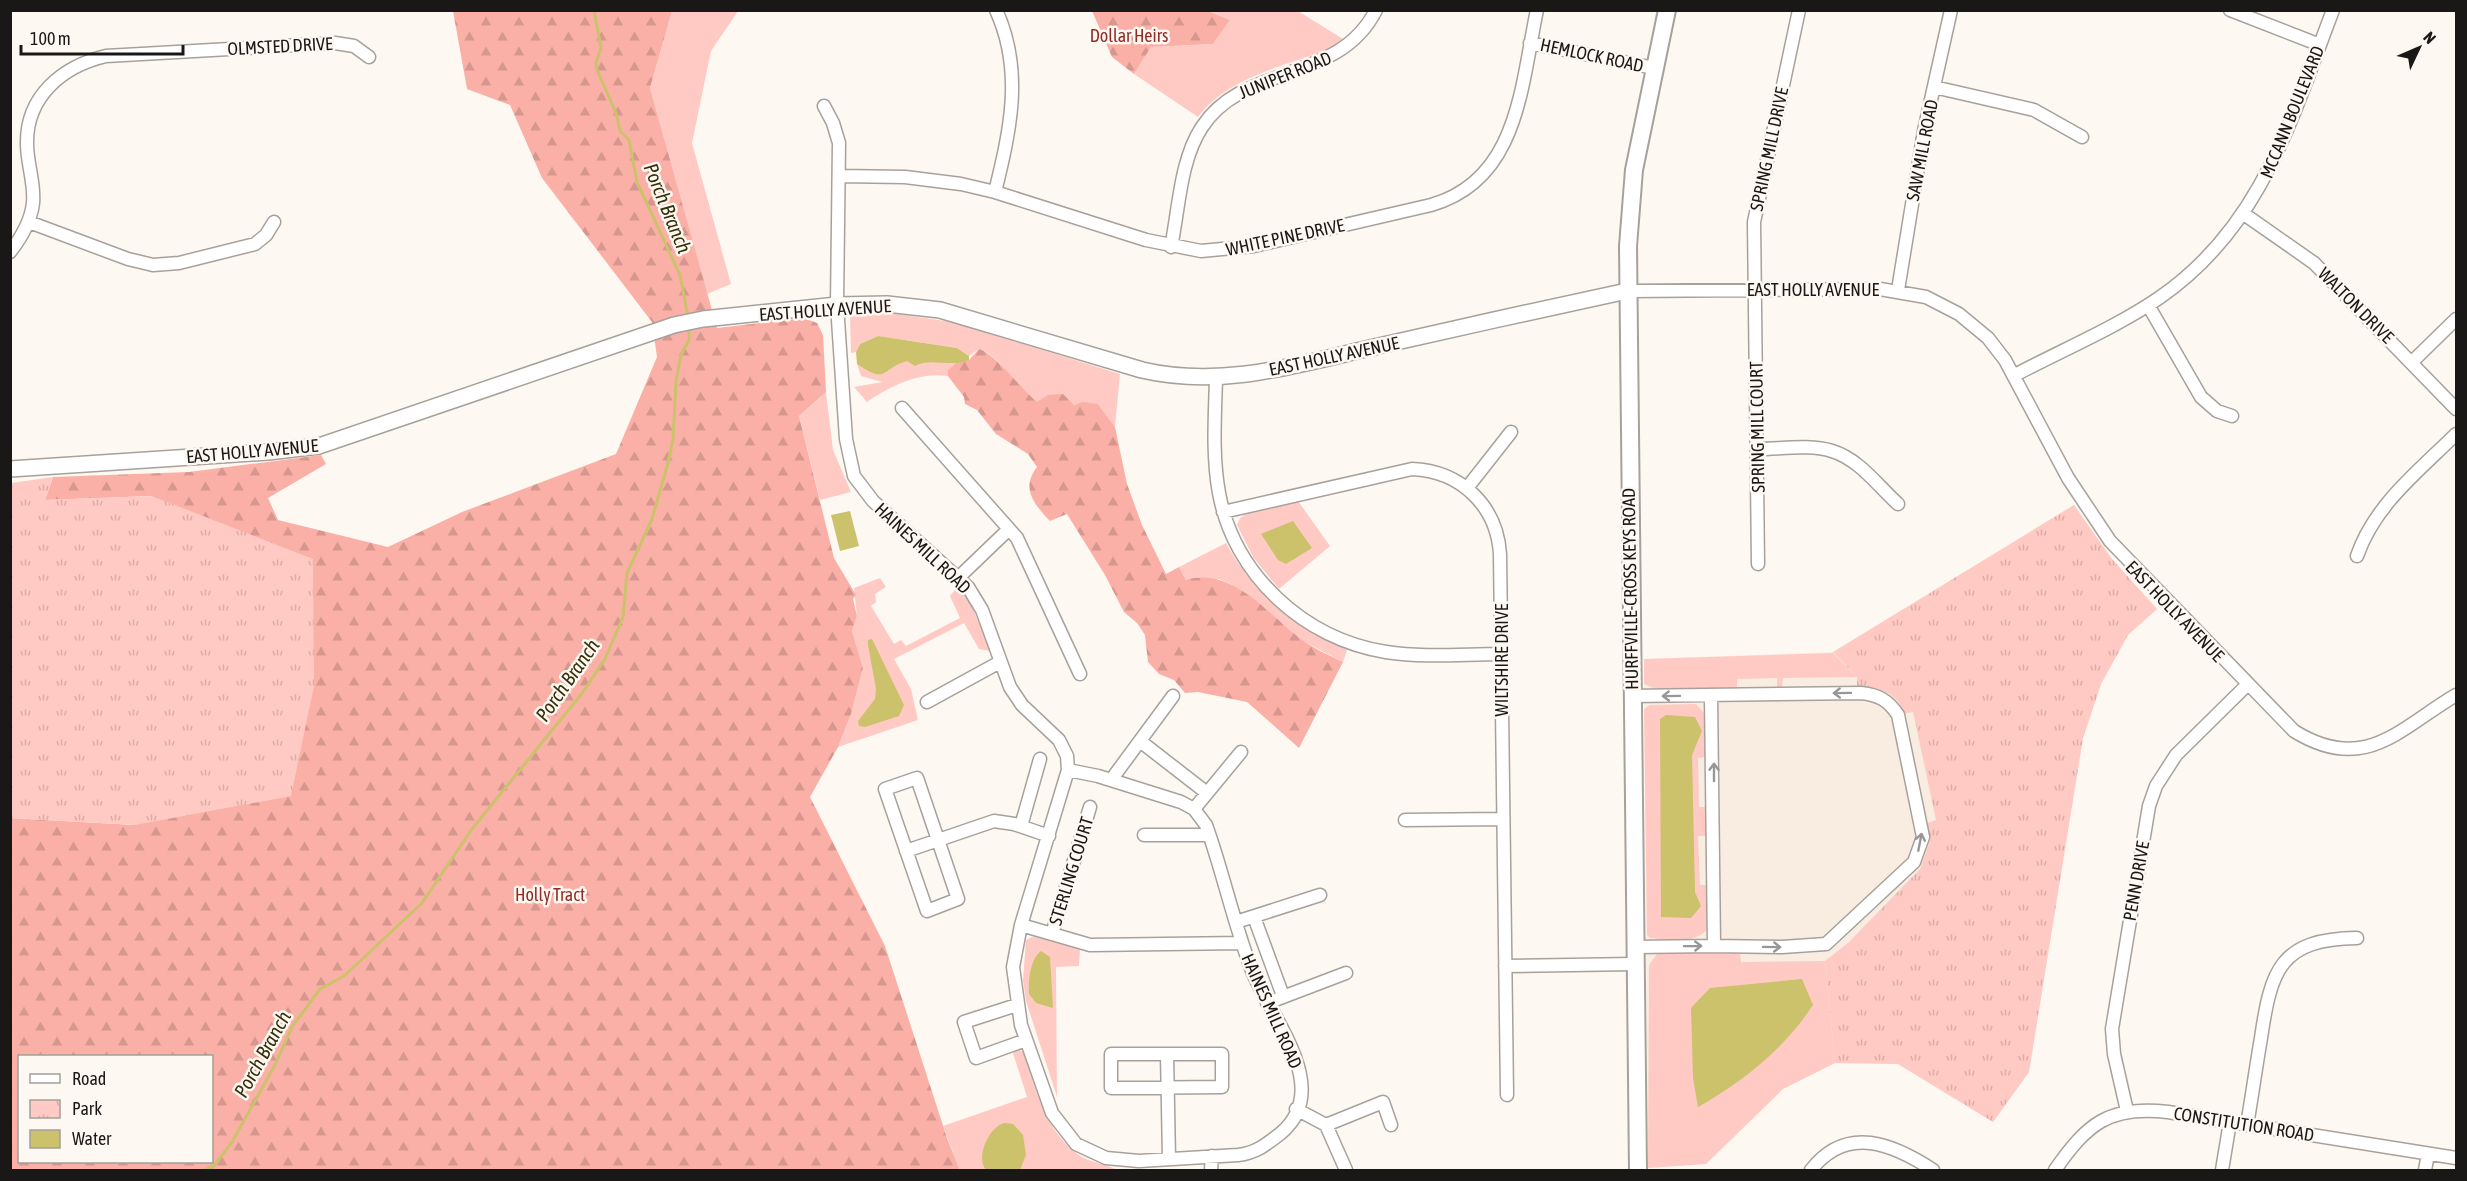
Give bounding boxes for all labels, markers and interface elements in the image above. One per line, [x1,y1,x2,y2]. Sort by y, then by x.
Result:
scale bar [21,18,183,56]
north arrow [2389,18,2449,78]
park label: Dollar Heirs [1090,25,1168,46]
text: 100 m [30,28,71,49]
text: N [2420,28,2440,47]
street label: OLMSTED DRIVE [227,33,333,59]
street label: HEMLOCK ROAD [1539,34,1645,76]
street label: MCCANN BOULEVARD [2256,43,2328,181]
street label: JUNIPER ROAD [1236,47,1334,103]
street label: SPRING MILL DRIVE [1746,85,1792,213]
street label: SAW MILL ROAD [1902,98,1942,202]
water label: Porch Branch [640,160,697,257]
street label: WHITE PINE DRIVE [1224,214,1346,260]
street label: WALTON DRIVE [2314,263,2398,347]
street label: EAST HOLLY AVENUE [1747,279,1880,300]
street label: EAST HOLLY AVENUE [758,295,892,325]
street label: EAST HOLLY AVENUE [1267,332,1401,380]
street label: SPRING MILL COURT [1745,361,1769,493]
street label: EAST HOLLY AVENUE [185,435,319,467]
street label: HURFFVILLE-CROSS KEYS ROAD [1618,488,1642,690]
street label: HAINES MILL ROAD [871,498,975,598]
street label: EAST HOLLY AVENUE [2121,556,2229,666]
street label: WILTSHIRE DRIVE [1491,603,1512,716]
water label: Porch Branch [530,634,604,726]
one-way arrow [1833,688,1853,699]
one-way arrow [1662,690,1682,702]
one-way arrow [1708,763,1720,783]
street label: STERLING COURT [1045,814,1097,928]
one-way arrow [1915,833,1926,852]
street label: PENN DRIVE [2119,839,2153,922]
park label: Holly Tract [515,884,585,905]
one-way arrow [1682,941,1702,952]
one-way arrow [1762,941,1782,953]
street label: HAINES MILL ROAD [1237,950,1307,1072]
water label: Porch Branch [229,1007,295,1101]
legend [18,1055,213,1163]
text: Road [72,1068,106,1089]
text: Park [72,1098,102,1119]
street label: CONSTITUTION ROAD [2172,1103,2316,1145]
text: Water [72,1128,112,1149]

